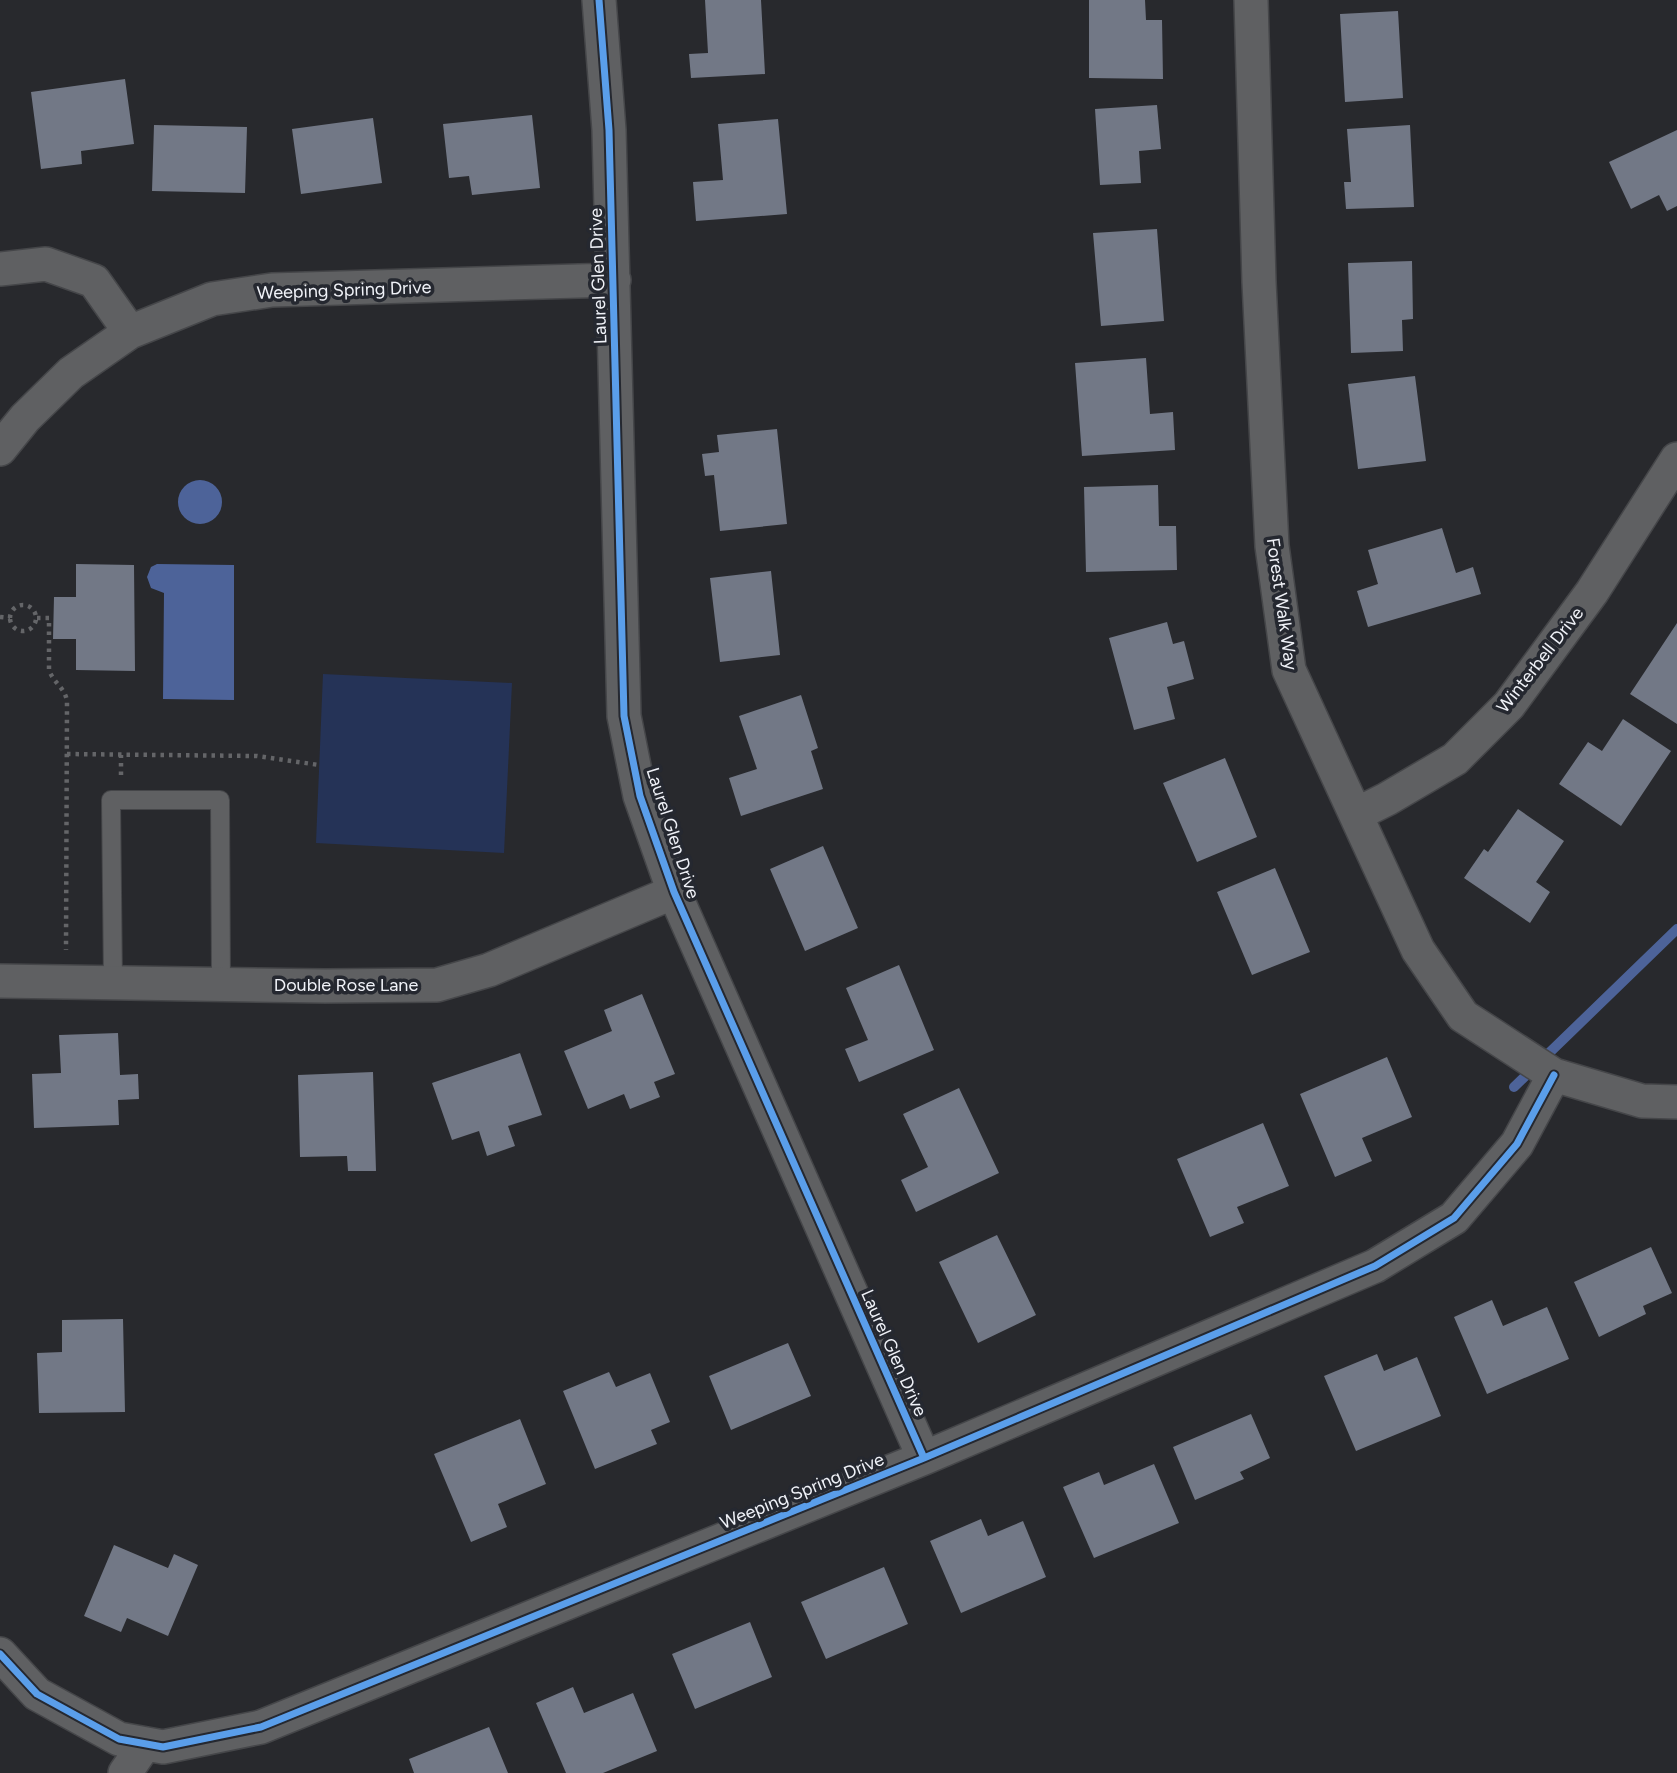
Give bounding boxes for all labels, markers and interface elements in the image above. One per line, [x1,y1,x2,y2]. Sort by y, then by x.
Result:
street label: Laurel Glen Drive [585,207,611,345]
street label: Weeping Spring Drive [256,276,432,304]
street label: Forest Walk Way [1262,536,1302,672]
street label: Winterbell Drive [1492,602,1588,717]
street label: Laurel Glen Drive [641,765,705,901]
street label: Double Rose Lane [274,974,418,996]
street label: Laurel Glen Drive [856,1286,932,1420]
street label: Weeping Spring Drive [717,1448,887,1534]

